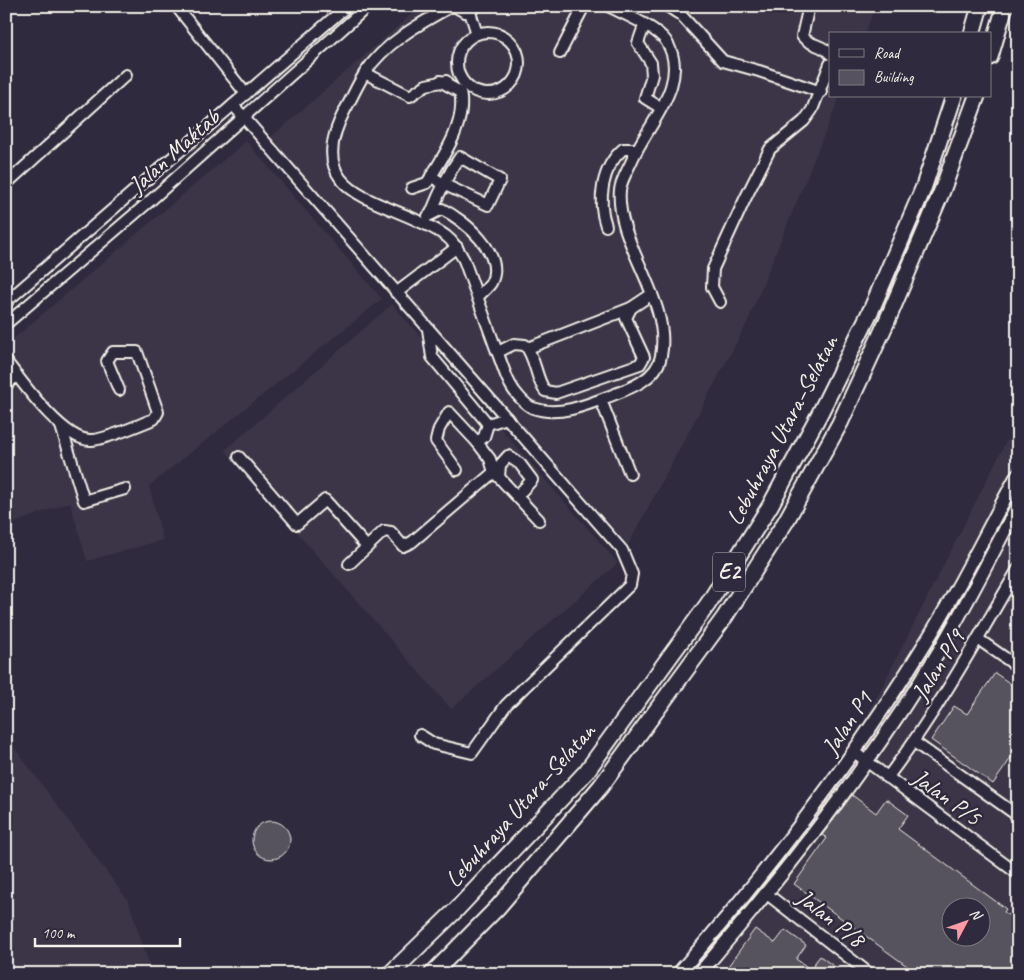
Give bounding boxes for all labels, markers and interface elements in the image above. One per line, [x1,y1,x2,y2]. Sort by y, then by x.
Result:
legend [829,32,992,98]
text: Road [874,44,901,63]
text: Building [874,68,914,87]
street label: Jalan Maktab [121,101,227,201]
street label: Lebuhraya Utara–Selatan [719,329,845,530]
road number: E2 [713,552,745,592]
street label: Jalan P/9 [904,622,973,707]
street label: Jalan P1 [814,685,880,761]
street label: Lebuhraya Utara–Selatan [438,716,602,893]
street label: Jalan P/5 [906,761,988,833]
street label: Jalan P/8 [790,882,873,955]
north arrow [942,898,992,948]
text: N [966,905,986,924]
scale bar [35,915,180,947]
text: 100 m [42,924,76,943]

